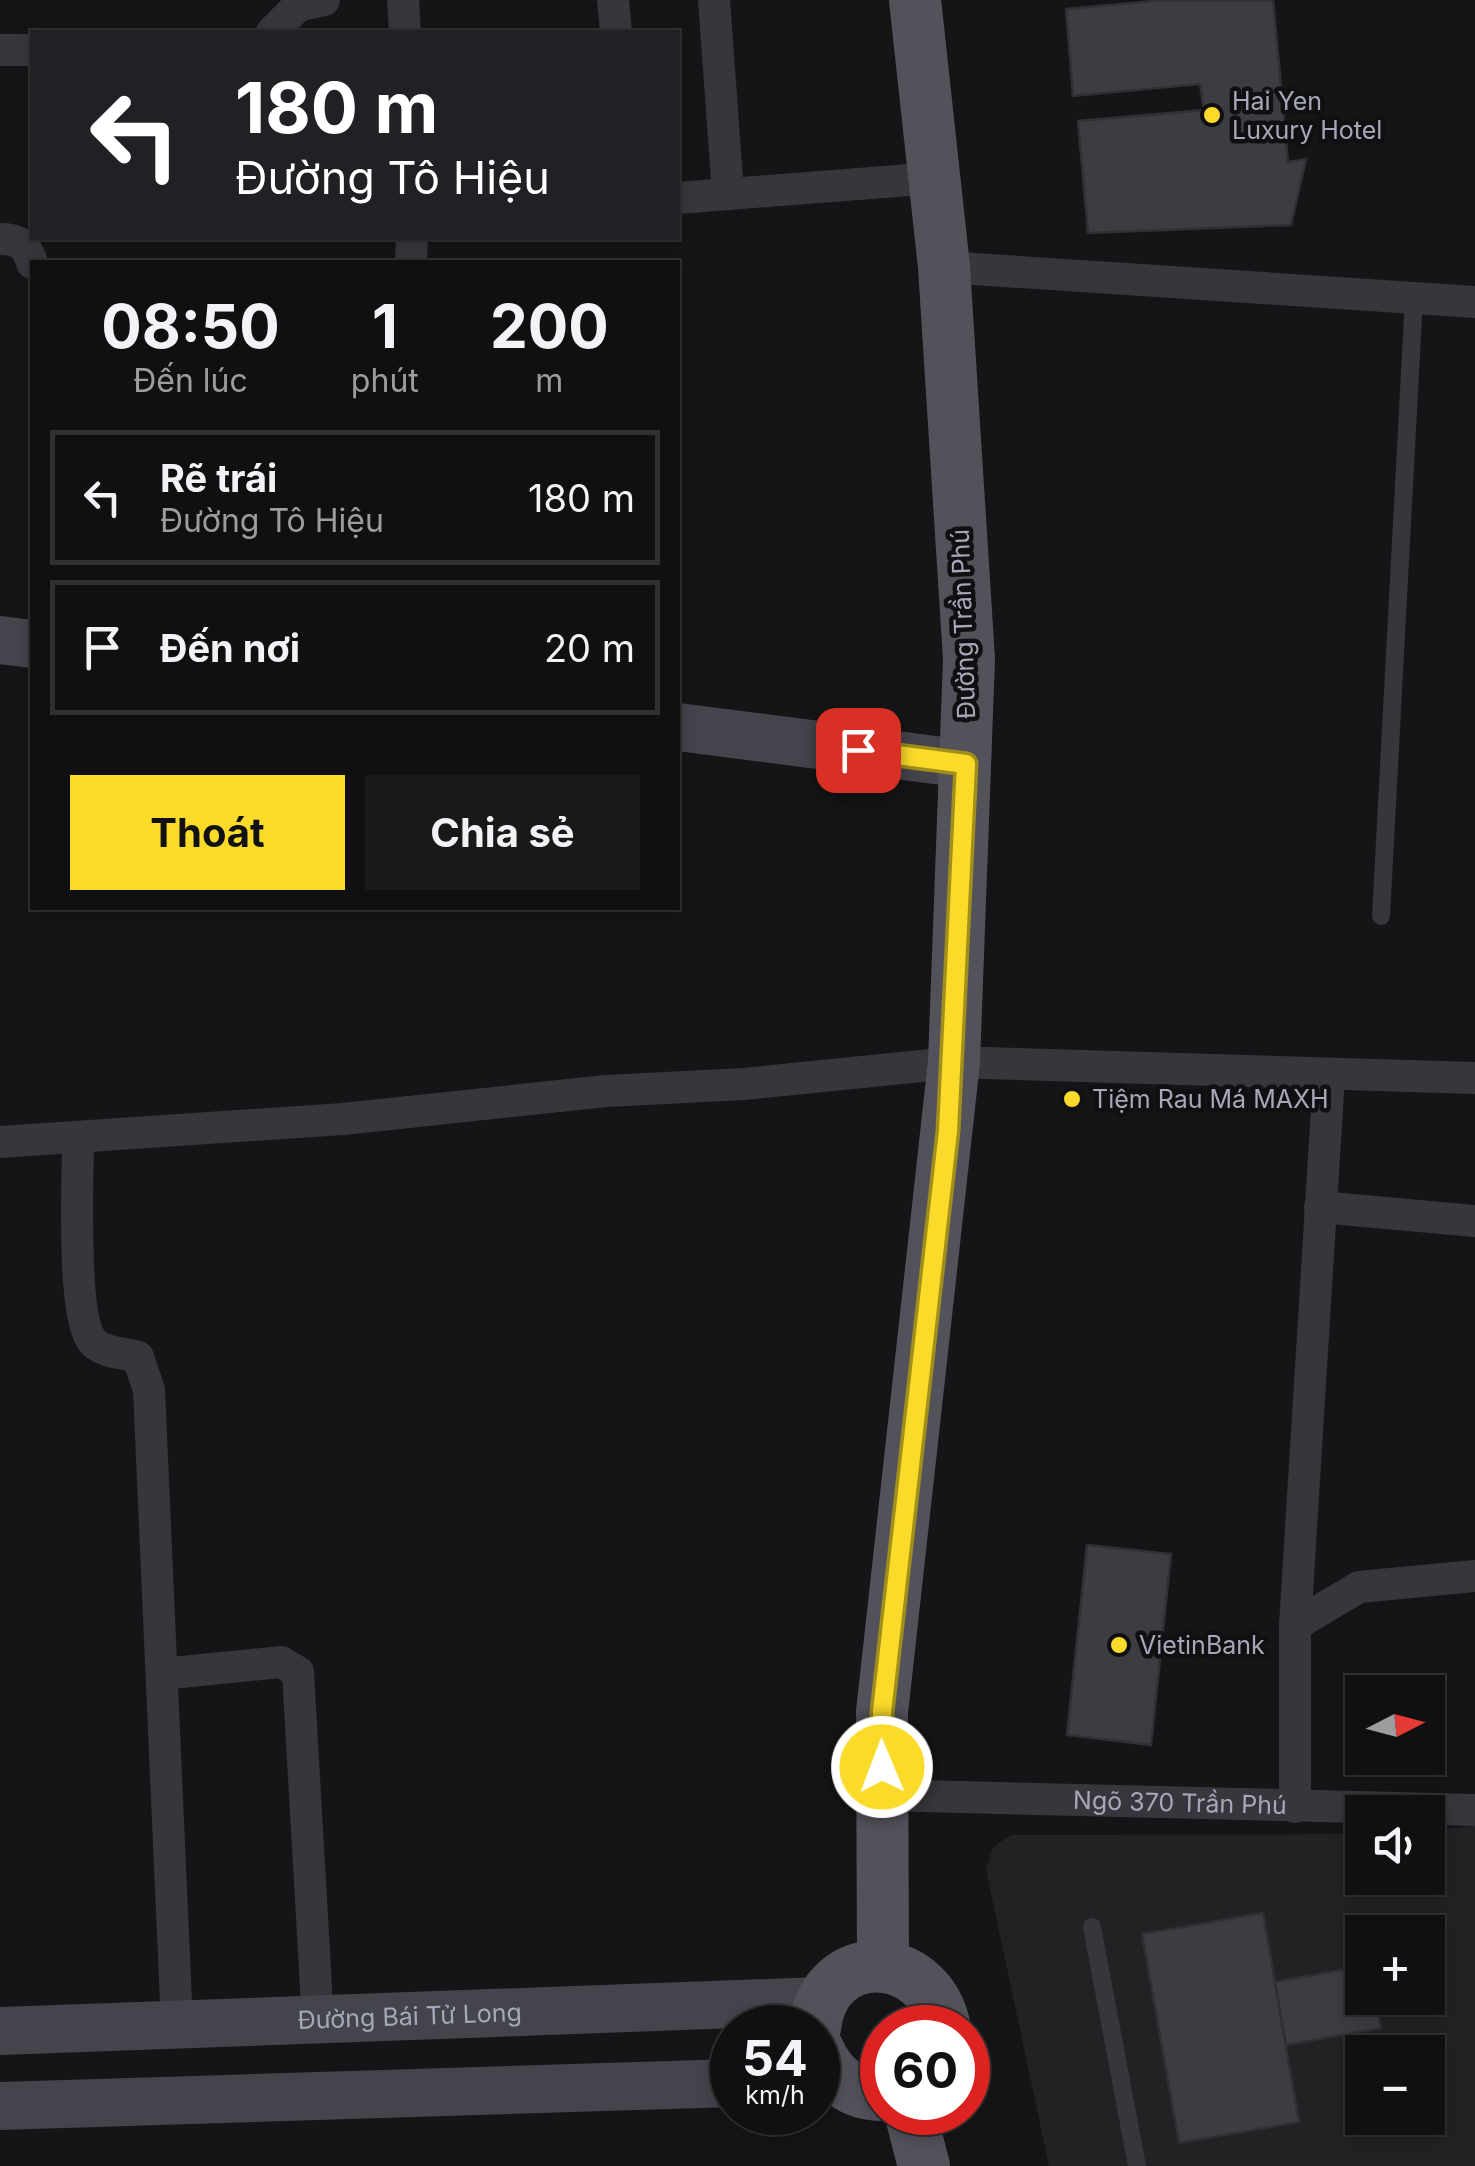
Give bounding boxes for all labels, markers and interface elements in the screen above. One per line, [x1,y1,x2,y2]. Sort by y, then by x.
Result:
text: 180 m [235,65,438,150]
icon: left [70,70,200,200]
place label: Hai Yen Luxury Hotel [1232,86,1382,145]
marker: Hai Yen Luxury Hotel [1201,104,1223,126]
text: Đường Tô Hiệu [235,150,550,205]
text: 08:50 [101,290,280,362]
text: 1 [372,290,398,362]
text: 200 [490,290,609,362]
text: Đến lúc [133,361,248,400]
text: phút [351,361,419,400]
text: m [535,361,563,400]
text: Rẽ trái [160,455,277,501]
icon: left [75,470,130,525]
text: 180 m [528,475,635,521]
text: Đường Tô Hiệu [160,501,384,540]
street label: Đường Trần Phú [945,528,981,720]
icon: arrive [75,620,130,675]
text: Đến nơi [160,625,300,671]
text: 20 m [544,625,635,671]
pin [816,708,901,793]
icon: arrive [831,723,886,778]
button: Thoát [70,775,345,890]
button: Chia sẻ [365,775,640,890]
place label: Tiệm Rau Má MAXH [1092,1084,1329,1114]
marker: Tiệm Rau Má MAXH [1061,1088,1083,1110]
place label: VietinBank [1139,1630,1265,1660]
marker: VietinBank [1108,1634,1130,1656]
north arrow [1345,1675,1445,1775]
map controls [1345,1675,1445,2135]
position arrow [830,1715,934,1819]
street label: Ngõ 370 Trần Phú [1073,1785,1287,1820]
button: sound [1345,1795,1445,1895]
button: + [1345,1915,1445,2015]
street label: Đường Bái Tử Long [297,1997,522,2035]
speed limit sign: 60 [860,2005,990,2135]
text: 54 [742,2028,808,2088]
button: − [1345,2035,1445,2135]
text: km/h [745,2080,805,2110]

